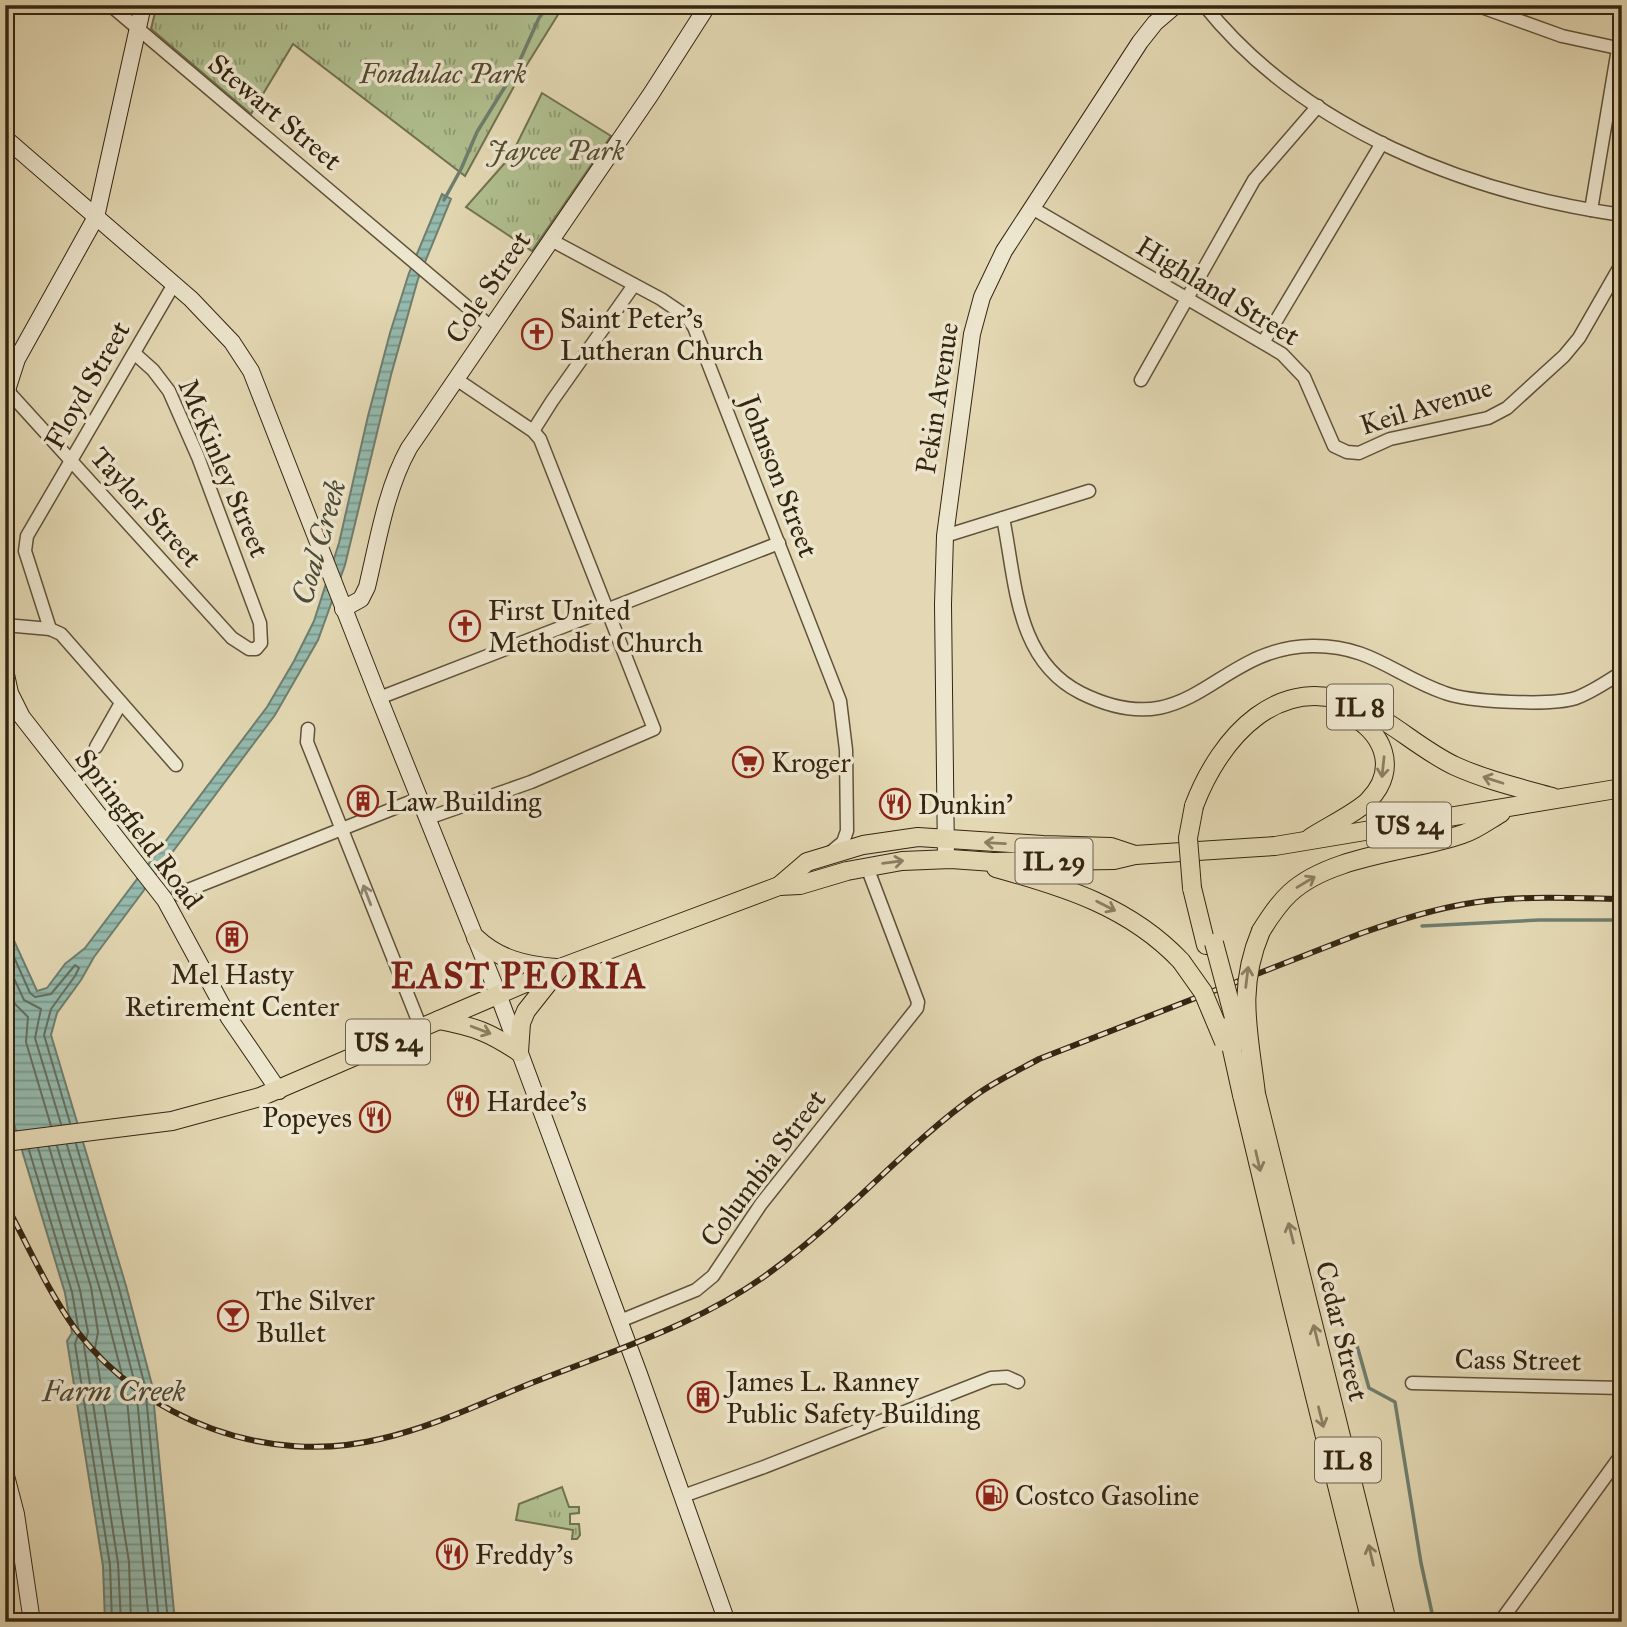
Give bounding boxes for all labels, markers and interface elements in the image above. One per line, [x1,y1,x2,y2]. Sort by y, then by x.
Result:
street label: Stewart Street [201,46,349,178]
park label: Fondulac Park [358,56,527,91]
park label: Jaycee Park [485,133,625,168]
street label: Cole Street [438,224,538,350]
street label: Highland Street [1130,228,1306,354]
place label: Saint Peter's Lutheran Church [560,301,764,368]
street label: Floyd Street [36,315,138,455]
church icon: Saint Peter's Lutheran Church [520,317,554,351]
street label: Pekin Avenue [908,320,966,476]
street label: Keil Avenue [1356,369,1496,443]
street label: McKinley Street [171,373,277,563]
street label: Johnson Street [731,387,826,562]
street label: Taylor Street [83,440,209,574]
water label: Coal Creek [284,476,354,608]
place label: First United Methodist Church [488,593,703,660]
church icon: First United Methodist Church [448,609,482,643]
road number: IL 8 [1327,684,1393,730]
street label: Springfield Road [67,742,211,916]
supermarket icon: Kroger [731,745,765,779]
place label: Kroger [771,745,851,780]
one-way arrow [1376,755,1389,778]
one-way arrow [1483,773,1505,785]
building icon: Law Building [346,784,380,818]
place label: Law Building [386,784,542,819]
restaurant icon: Dunkin' [878,787,912,821]
place label: Dunkin' [918,787,1013,822]
road number: US 24 [1367,803,1451,848]
one-way arrow [984,836,1007,849]
road number: IL 29 [1016,838,1092,884]
one-way arrow [882,856,904,869]
one-way arrow [1296,875,1316,889]
one-way arrow [360,884,373,906]
one-way arrow [1095,900,1116,914]
building icon: Mel Hasty Retirement Center [215,920,249,954]
district label: EAST PEORIA [391,955,647,998]
place label: Mel Hasty Retirement Center [125,957,340,1024]
one-way arrow [1241,966,1254,989]
road number: US 24 [346,1020,430,1064]
one-way arrow [470,1025,491,1037]
street label: Columbia Street [693,1082,833,1253]
restaurant icon: Hardee's [446,1084,480,1118]
place label: Hardee's [486,1084,587,1119]
place label: Popeyes [262,1100,352,1135]
restaurant icon: Popeyes [358,1100,392,1134]
one-way arrow [1251,1149,1265,1172]
one-way arrow [1284,1222,1297,1245]
street label: Cedar Street [1308,1258,1376,1405]
place label: The Silver Bullet [256,1283,375,1350]
bar icon: The Silver Bullet [216,1299,250,1333]
one-way arrow [1309,1324,1322,1346]
street label: Cass Street [1454,1341,1582,1379]
place label: James L. Ranney Public Safety Building [723,1364,981,1431]
water label: Farm Creek [41,1373,186,1409]
building icon: James L. Ranney Public Safety Building [686,1380,720,1414]
one-way arrow [1315,1405,1328,1428]
road number: IL 8 [1315,1438,1381,1483]
fuel station icon: Costco Gasoline [975,1478,1009,1512]
place label: Costco Gasoline [1015,1478,1200,1513]
restaurant icon: Freddy's [435,1537,469,1571]
place label: Freddy's [475,1537,573,1572]
one-way arrow [1364,1544,1377,1567]

